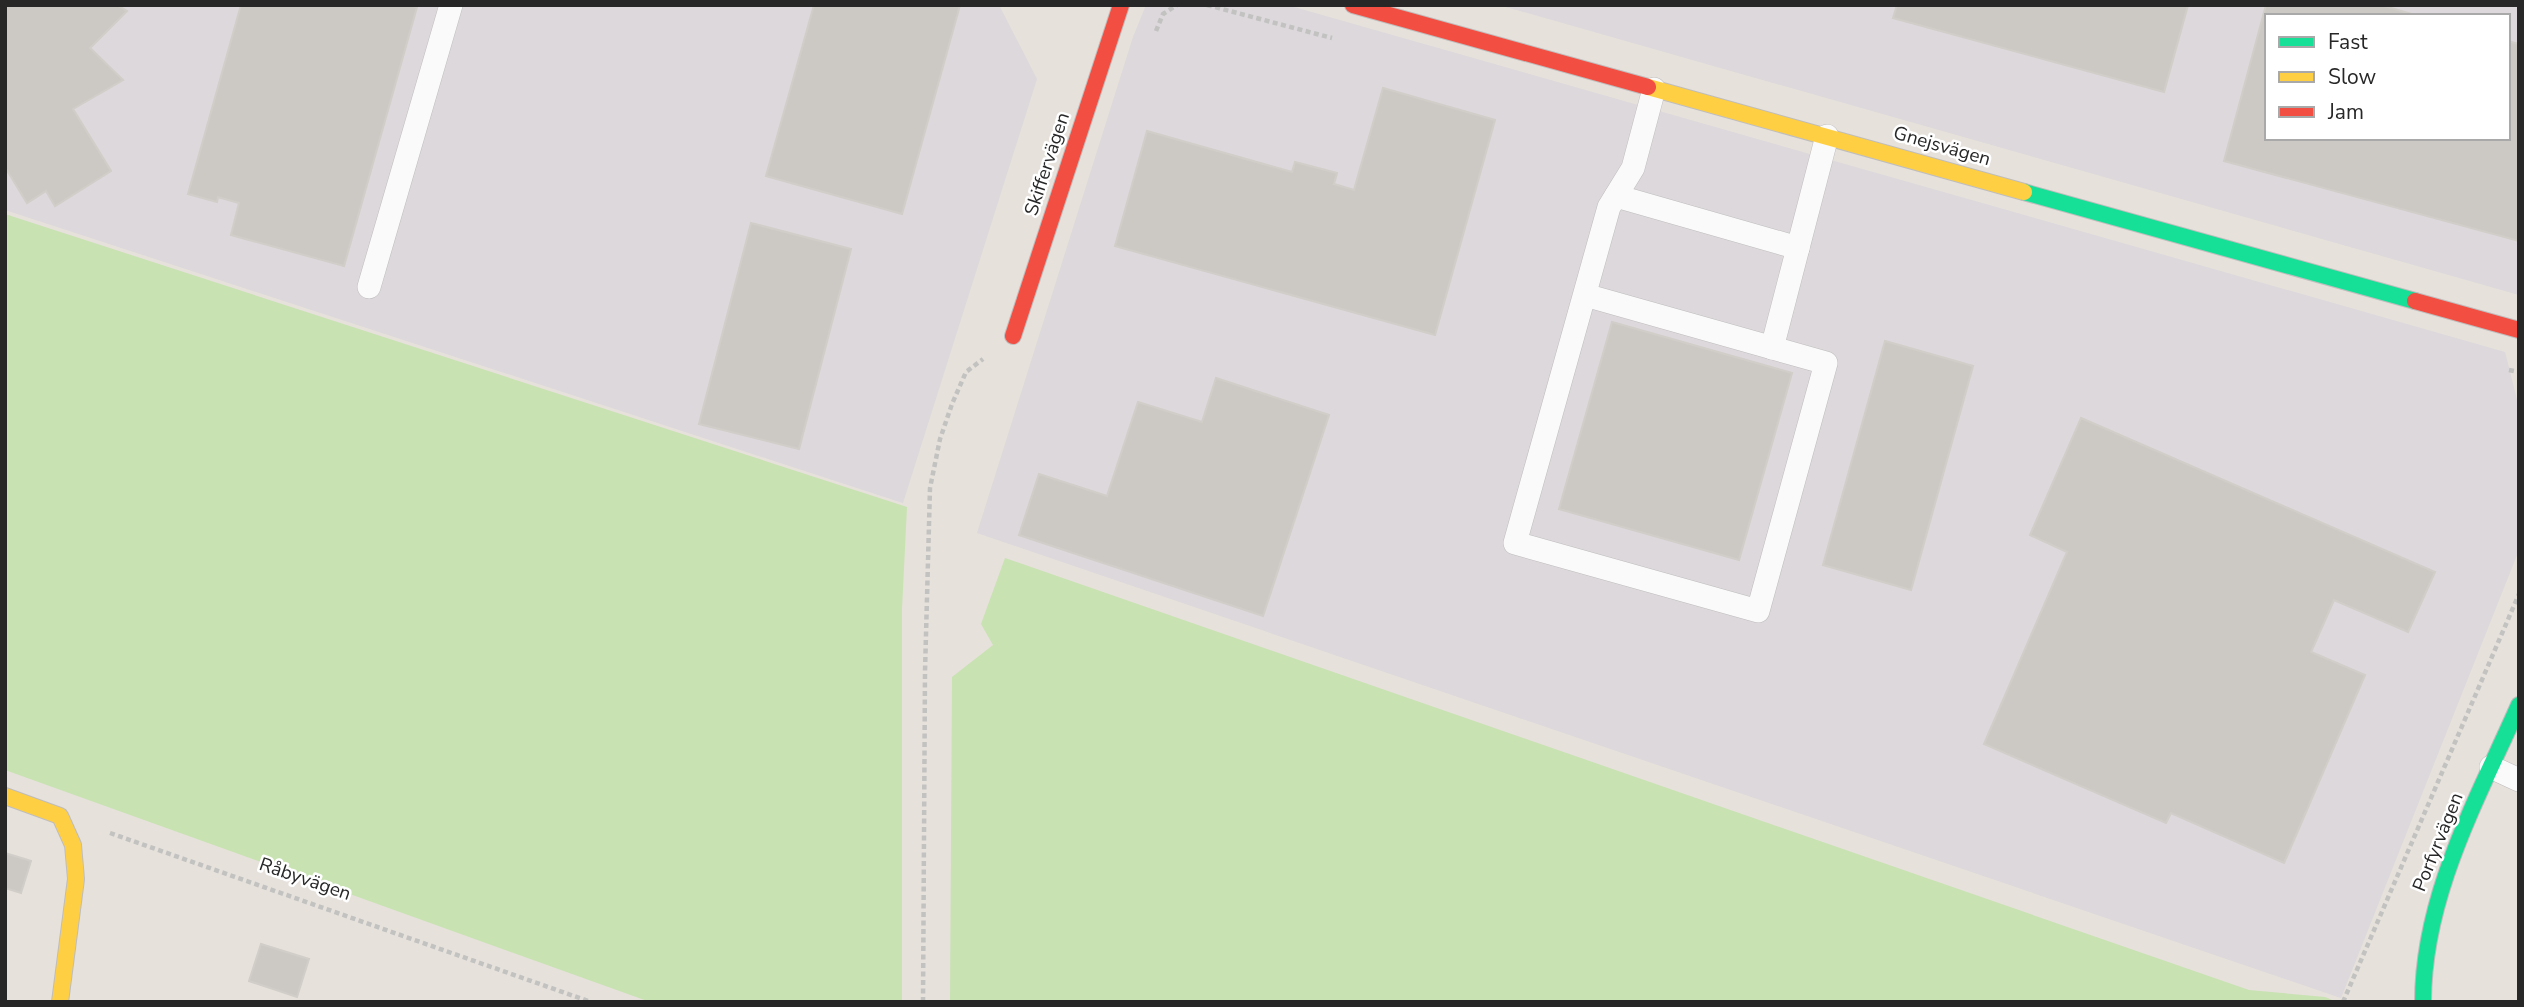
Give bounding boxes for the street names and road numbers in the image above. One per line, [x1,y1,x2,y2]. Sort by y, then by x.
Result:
street label: Skiffervägen [1018,109,1076,219]
street label: Gnejsvägen [1890,120,1994,172]
street label: Porfyrvägen [2406,789,2470,895]
street label: Råbyvägen [256,851,354,907]

